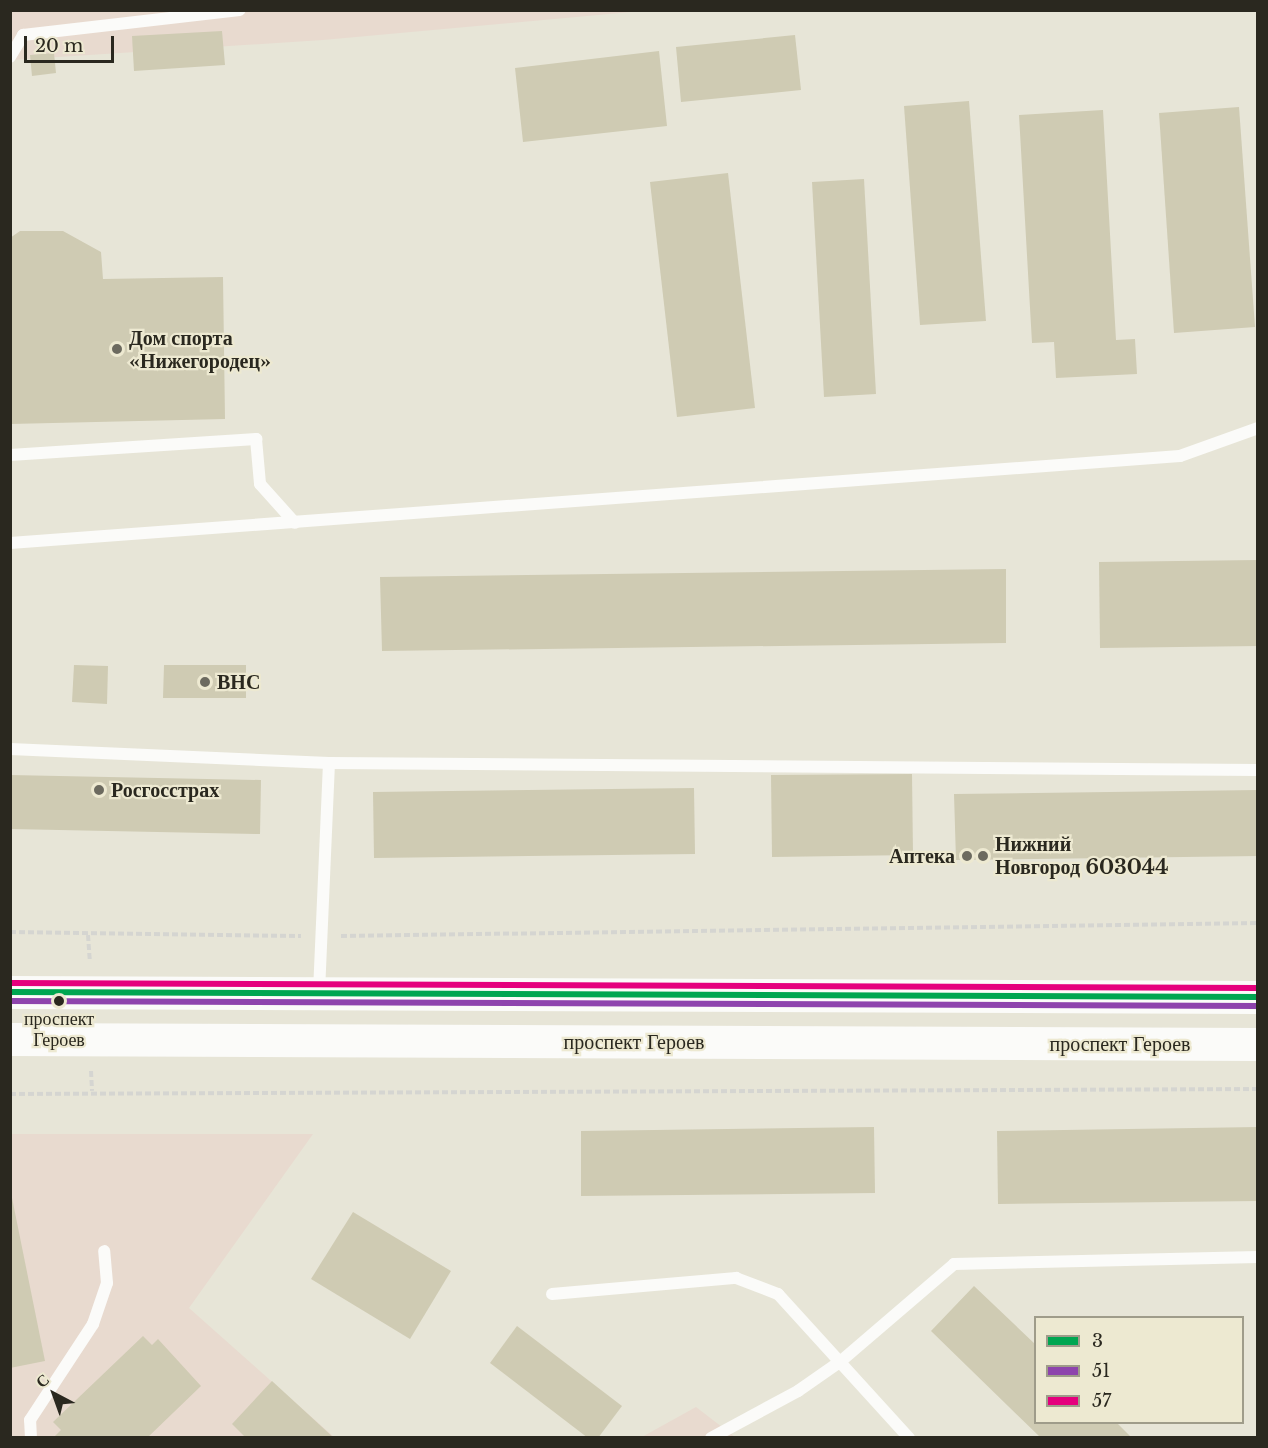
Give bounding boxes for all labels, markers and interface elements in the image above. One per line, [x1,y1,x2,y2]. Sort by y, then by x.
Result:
scale bar [27,24,117,62]
text: 20 m [35,35,83,57]
place label: Дом спорта «Нижегородец» [129,326,271,373]
marker: Дом спорта «Нижегородец» [110,342,124,356]
place label: ВНС [217,670,260,694]
marker: ВНС [198,675,212,689]
place label: Росгосстрах [111,778,219,802]
marker: Росгосстрах [92,783,106,797]
place label: Нижний Новгород 603044 [995,832,1168,879]
place label: Аптека [889,844,955,868]
marker: Аптека [960,849,974,863]
marker: Нижний Новгород 603044 [976,849,990,863]
marker: проспект Героев [53,995,65,1007]
place label: проспект Героев [24,1009,94,1052]
street label: проспект Героев [563,1030,705,1054]
street label: проспект Героев [1049,1032,1191,1056]
legend [1034,1316,1244,1424]
text: 3 [1092,1330,1103,1352]
text: 51 [1092,1360,1110,1382]
north arrow [24,1364,84,1424]
text: С [31,1369,53,1392]
text: 57 [1092,1390,1111,1412]

